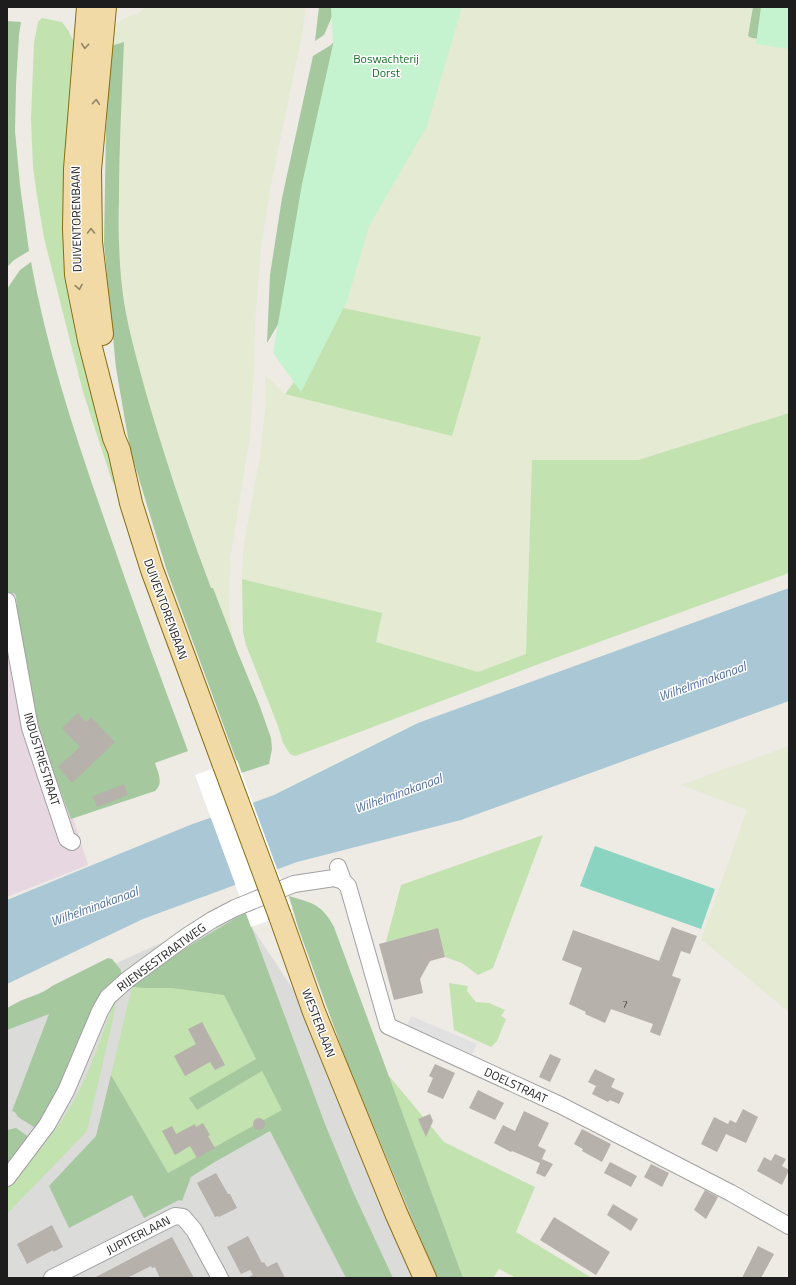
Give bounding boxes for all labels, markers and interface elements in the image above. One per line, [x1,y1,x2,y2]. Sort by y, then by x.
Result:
one-way arrow [80,43,89,49]
park label: Boswachterij Dorst [353,49,419,82]
one-way arrow [92,99,101,105]
street label: DUIVENTORENBAAN [66,166,86,272]
one-way arrow [86,228,95,234]
one-way arrow [74,284,82,290]
street label: DUIVENTORENBAAN [139,556,193,662]
water label: Wilhelminakanaal [656,655,751,706]
street label: INDUSTRIESTRAAT [19,710,65,809]
water label: Wilhelminakanaal [352,767,447,818]
water label: Wilhelminakanaal [48,880,143,931]
street label: RIJENSESTRAATWEG [112,918,210,996]
street label: WESTERLAAN [297,986,341,1060]
house number: 7 [622,997,628,1012]
street label: DOELSTRAAT [481,1062,552,1108]
street label: JUPITERLAAN [103,1211,173,1259]

